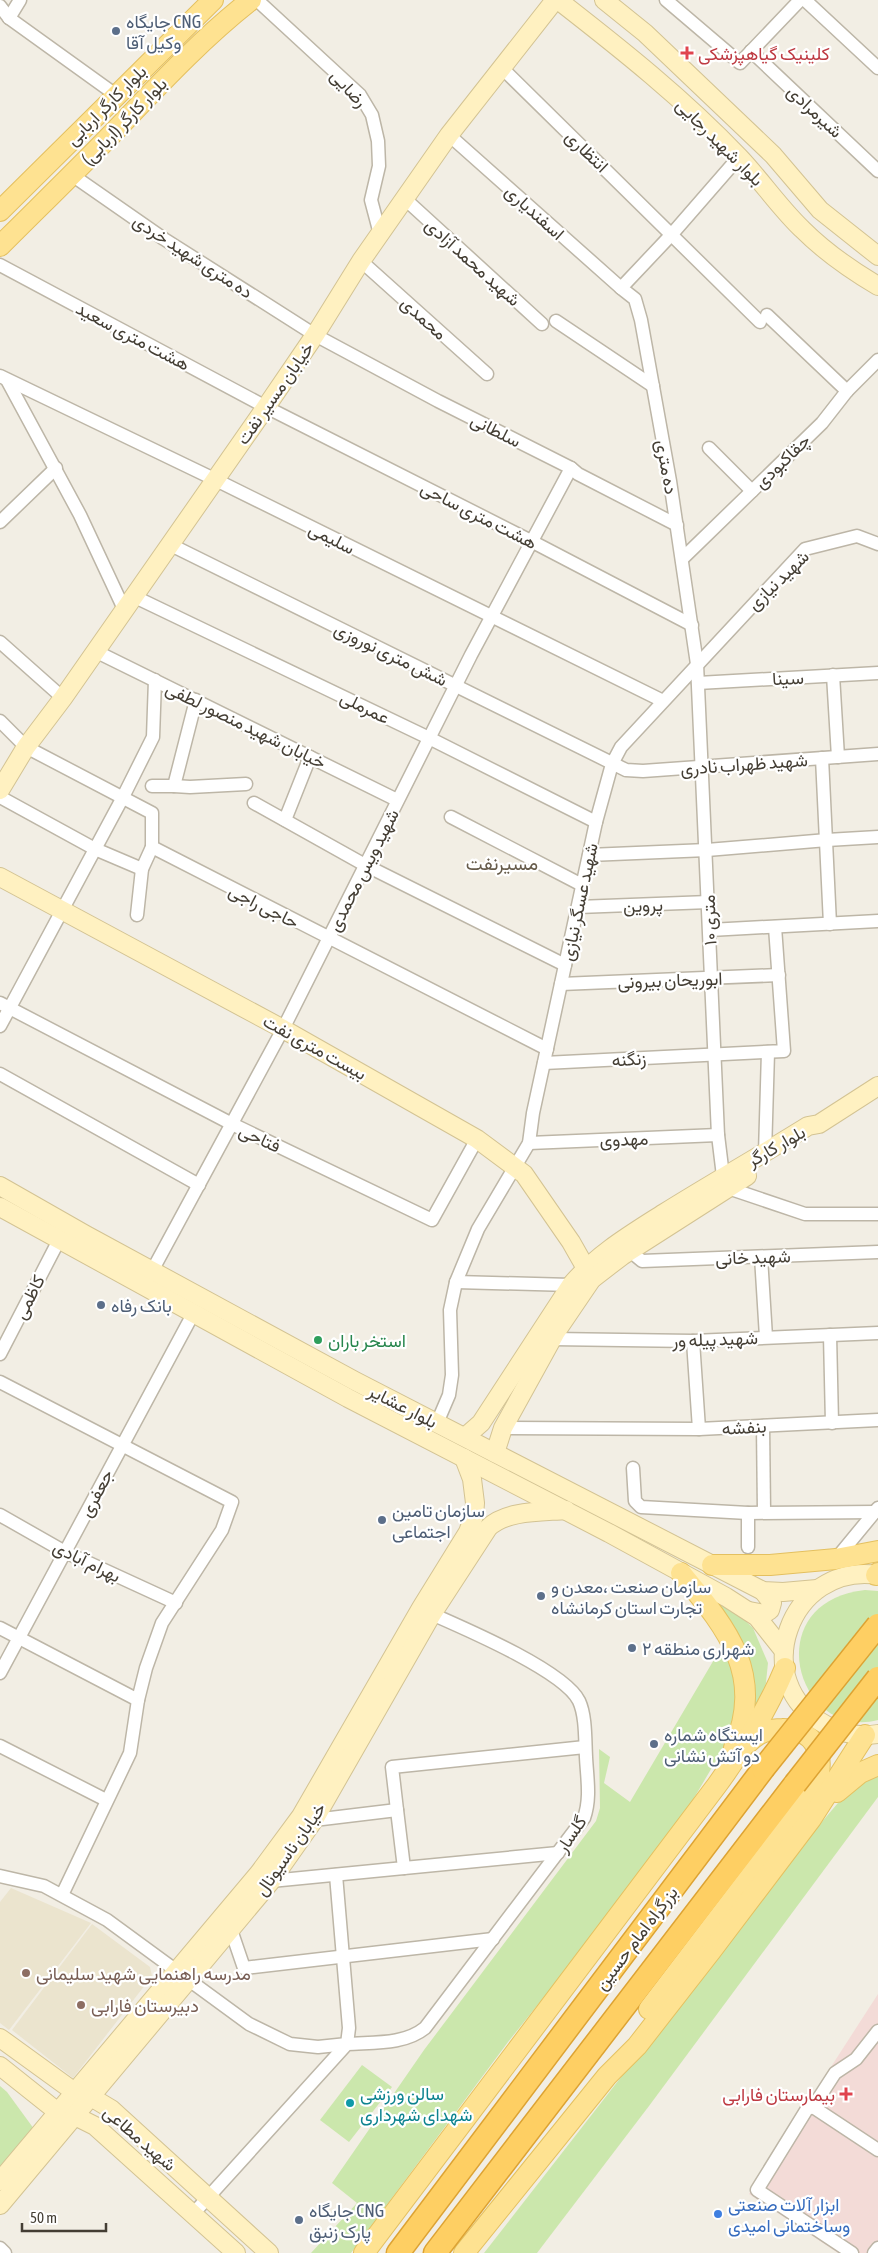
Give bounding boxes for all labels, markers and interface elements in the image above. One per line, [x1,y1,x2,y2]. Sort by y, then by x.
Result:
place label: جایگاه CNG وکیل آقا [126,11,201,54]
marker: جایگاه CNG وکیل آقا [110,25,122,37]
place label: کلینیک گیاهپزشکی [698,43,830,66]
marker: کلینیک گیاهپزشکی [680,46,694,60]
street label: بلوار کارگر اربابی [61,60,151,150]
street label: رضایی [325,65,372,112]
street label: بلوار کارگر (اربابی) [77,73,172,170]
street label: شیرمرادی [782,80,847,142]
street label: بلوار شهید رجایی [671,94,768,191]
street label: انتظاری [560,126,613,177]
street label: اسفندیاری [500,180,569,245]
street label: ده متری شهید خردی [129,210,257,303]
street label: شهید محمد آزادی [421,214,525,311]
street label: محمدی [396,292,451,345]
street label: هشت متری سعید [72,297,193,376]
street label: خیابان مسیر نفت [232,338,319,449]
street label: سلطانی [467,408,525,452]
street label: چقاکبودی [750,429,816,494]
street label: ده متری [651,438,682,496]
street label: هشت متری ساحی [417,477,541,554]
street label: سلیمی [305,518,358,559]
street label: شهید نیازی [743,546,814,615]
street label: شش متری نوروزی [331,618,451,691]
street label: سینا [772,667,804,689]
street label: خیابان شهید منصور لطفی [162,677,329,774]
street label: عمرملی [336,686,393,729]
street label: شهید ظهراب نادری [680,749,809,780]
street label: شهید ویس محمدی [323,805,404,935]
street label: شهید عسگر نیازی [556,841,603,963]
district label: مسیرنفت [466,852,538,875]
street label: حاجی راجی [225,879,303,933]
street label: پروین [623,894,663,918]
street label: ۱۰ متری [698,894,721,946]
street label: ابوریحان بیرونی [617,968,723,993]
street label: بیست متری نفت [259,1010,370,1085]
street label: زنگنه [611,1048,647,1071]
street label: فتاحی [235,1119,284,1158]
street label: بلوار کارگر [742,1121,809,1172]
street label: مهدوی [599,1128,649,1151]
street label: شهید خانی [715,1245,791,1270]
street label: کاظمی [9,1271,50,1323]
place label: بانک رفاه [111,1295,172,1317]
marker: بانک رفاه [95,1299,107,1311]
street label: شهید پیله ور [671,1327,758,1353]
place label: استخر باران [328,1330,406,1352]
marker: استخر باران [312,1334,324,1346]
street label: بلوار عشایر [364,1379,441,1433]
street label: بنفشه [721,1415,767,1439]
street label: جعفری [75,1466,118,1521]
place label: سازمان تامین اجتماعی [392,1500,485,1543]
marker: سازمان تامین اجتماعی [376,1514,388,1526]
street label: بهرام آبادی [49,1536,124,1588]
place label: سازمان صنعت ،معدن و تجارت استان کرمانشاه [551,1576,711,1619]
marker: سازمان صنعت ،معدن و تجارت استان کرمانشاه [535,1590,547,1602]
place label: شهراری منطقه ۲ [642,1638,754,1660]
marker: شهراری منطقه ۲ [626,1642,638,1654]
place label: ایستگاه شماره دو آتش نشانی [664,1724,763,1767]
marker: ایستگاه شماره دو آتش نشانی [648,1738,660,1750]
street label: خیابان ناسیونال [250,1798,331,1900]
street label: گلسار [551,1812,592,1858]
street label: بزرگراه امام حسین [590,1882,683,1995]
place label: مدرسه راهنمایی شهید سلیمانی [36,1963,251,1985]
marker: مدرسه راهنمایی شهید سلیمانی [20,1967,32,1979]
place label: دبیرستان فارابی [91,1995,199,2017]
marker: دبیرستان فارابی [75,1999,87,2011]
place label: سالن ورزشی شهدای شهرداری [360,2083,472,2126]
place label: بیمارستان فارابی [722,2084,835,2106]
marker: بیمارستان فارابی [839,2087,853,2101]
marker: سالن ورزشی شهدای شهرداری [344,2097,356,2109]
street label: شهید مطاعی [99,2101,181,2176]
place label: ابزار آلات صنعتی وساختمانی امیدی [728,2194,850,2237]
scale bar [22,2200,106,2232]
place label: جایگاه CNG پارک زنبق [309,2200,384,2244]
marker: ابزار آلات صنعتی وساختمانی امیدی [712,2208,724,2220]
text: 50 m [30,2209,57,2226]
marker: جایگاه CNG پارک زنبق [293,2214,305,2226]

